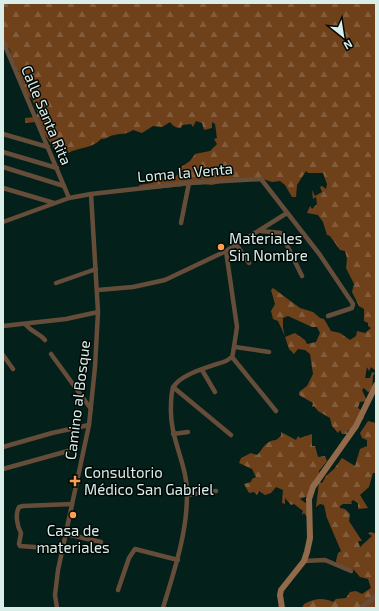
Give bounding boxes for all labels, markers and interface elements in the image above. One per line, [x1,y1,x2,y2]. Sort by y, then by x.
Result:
north arrow [323,16,363,56]
text: N [342,37,355,53]
street label: Calle Santa Rita [18,62,76,168]
street label: Loma la Venta [136,159,234,185]
place label: Materiales Sin Nombre [229,229,308,264]
marker: Materiales Sin Nombre [216,242,226,252]
street label: Camino al Bosque [61,339,93,461]
place label: Consultorio Médico San Gabriel [84,463,214,498]
marker: Consultorio Médico San Gabriel [69,475,81,487]
marker: Casa de materiales [68,510,78,520]
place label: Casa de materiales [36,521,110,556]

